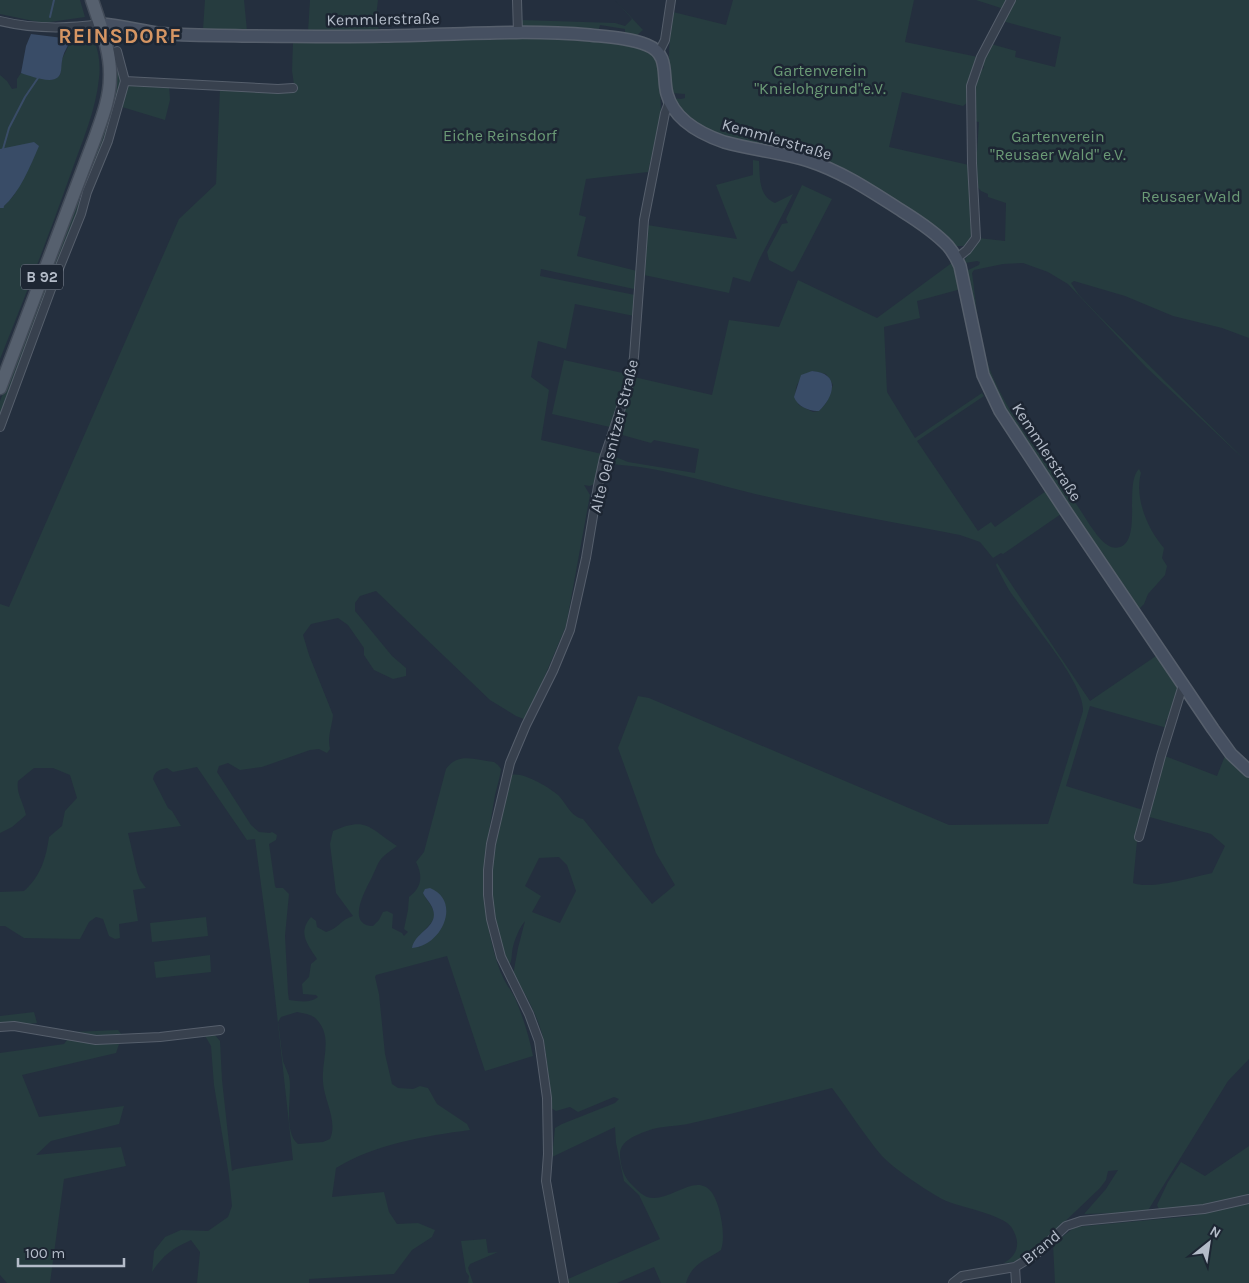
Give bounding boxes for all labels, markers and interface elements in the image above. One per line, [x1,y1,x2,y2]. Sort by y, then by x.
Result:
street label: Kemmlerstraße [326,9,440,29]
district label: REINSDORF [58,24,182,48]
park label: Gartenverein "Knielohgrund"e.V. [754,61,886,98]
street label: Kemmlerstraße [720,114,834,164]
park label: Eiche Reinsdorf [443,126,558,145]
park label: Gartenverein "Reusaer Wald" e.V. [990,127,1126,164]
park label: Reusaer Wald [1141,187,1241,206]
road number: B 92 [21,264,63,290]
street label: Alte Oelsnitzer Straße [586,357,642,515]
street label: Kemmlerstraße [1008,399,1086,505]
north arrow [1184,1218,1234,1268]
text: N [1207,1222,1224,1242]
street label: Brand [1018,1226,1064,1268]
scale bar [18,1236,124,1268]
text: 100 m [25,1244,65,1262]

